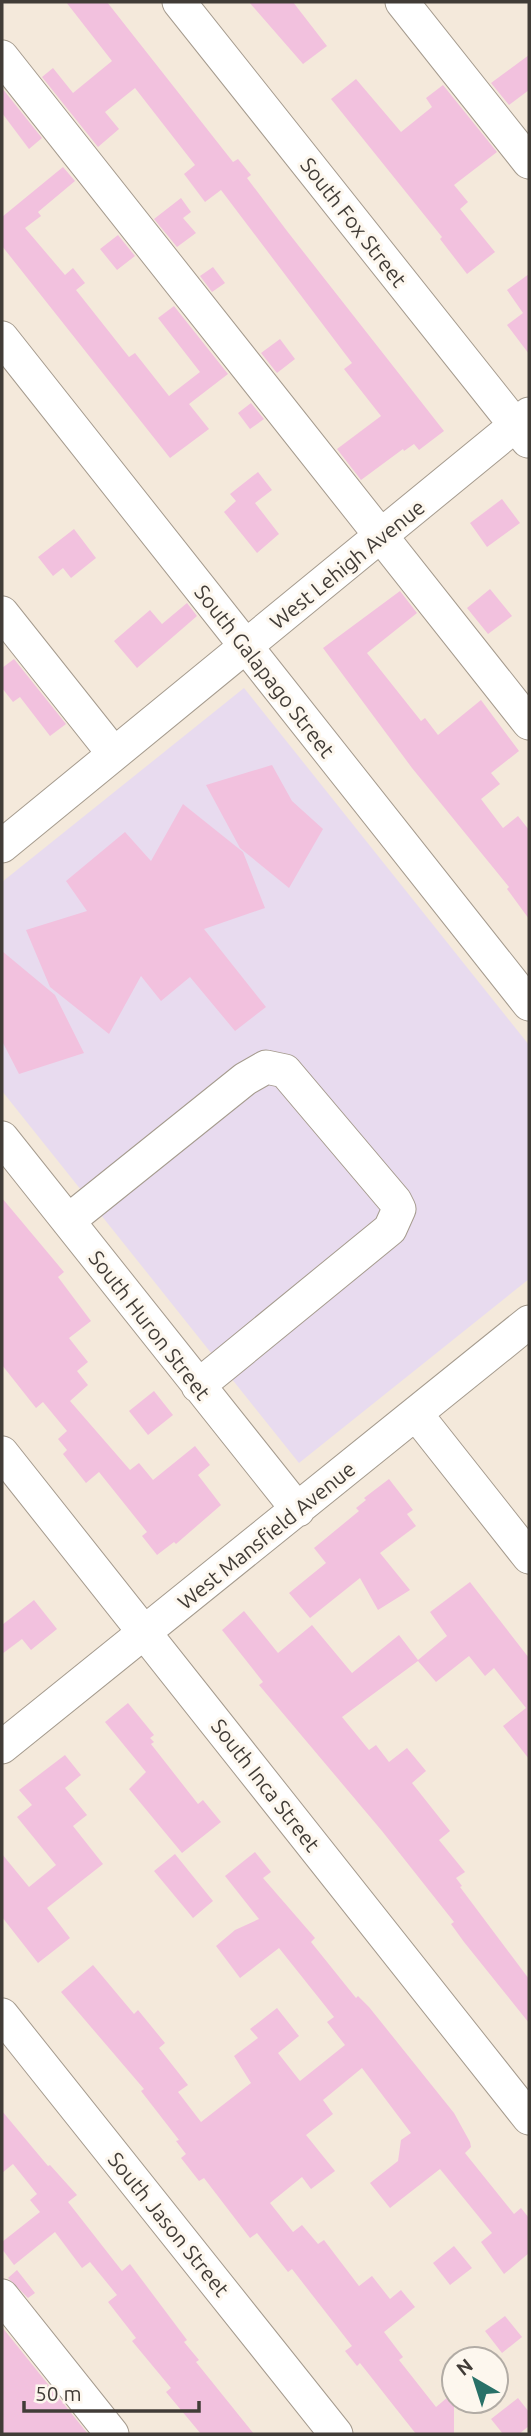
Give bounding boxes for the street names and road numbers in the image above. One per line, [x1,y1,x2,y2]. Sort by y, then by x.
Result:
street label: South Fox Street [296,153,412,291]
street label: West Lehigh Avenue [265,494,429,634]
street label: South Galapago Street [190,580,340,762]
street label: South Huron Street [84,1246,216,1404]
street label: West Mansfield Avenue [173,1456,359,1614]
street label: South Inca Street [207,1714,325,1856]
street label: South Jason Street [104,2147,234,2301]

